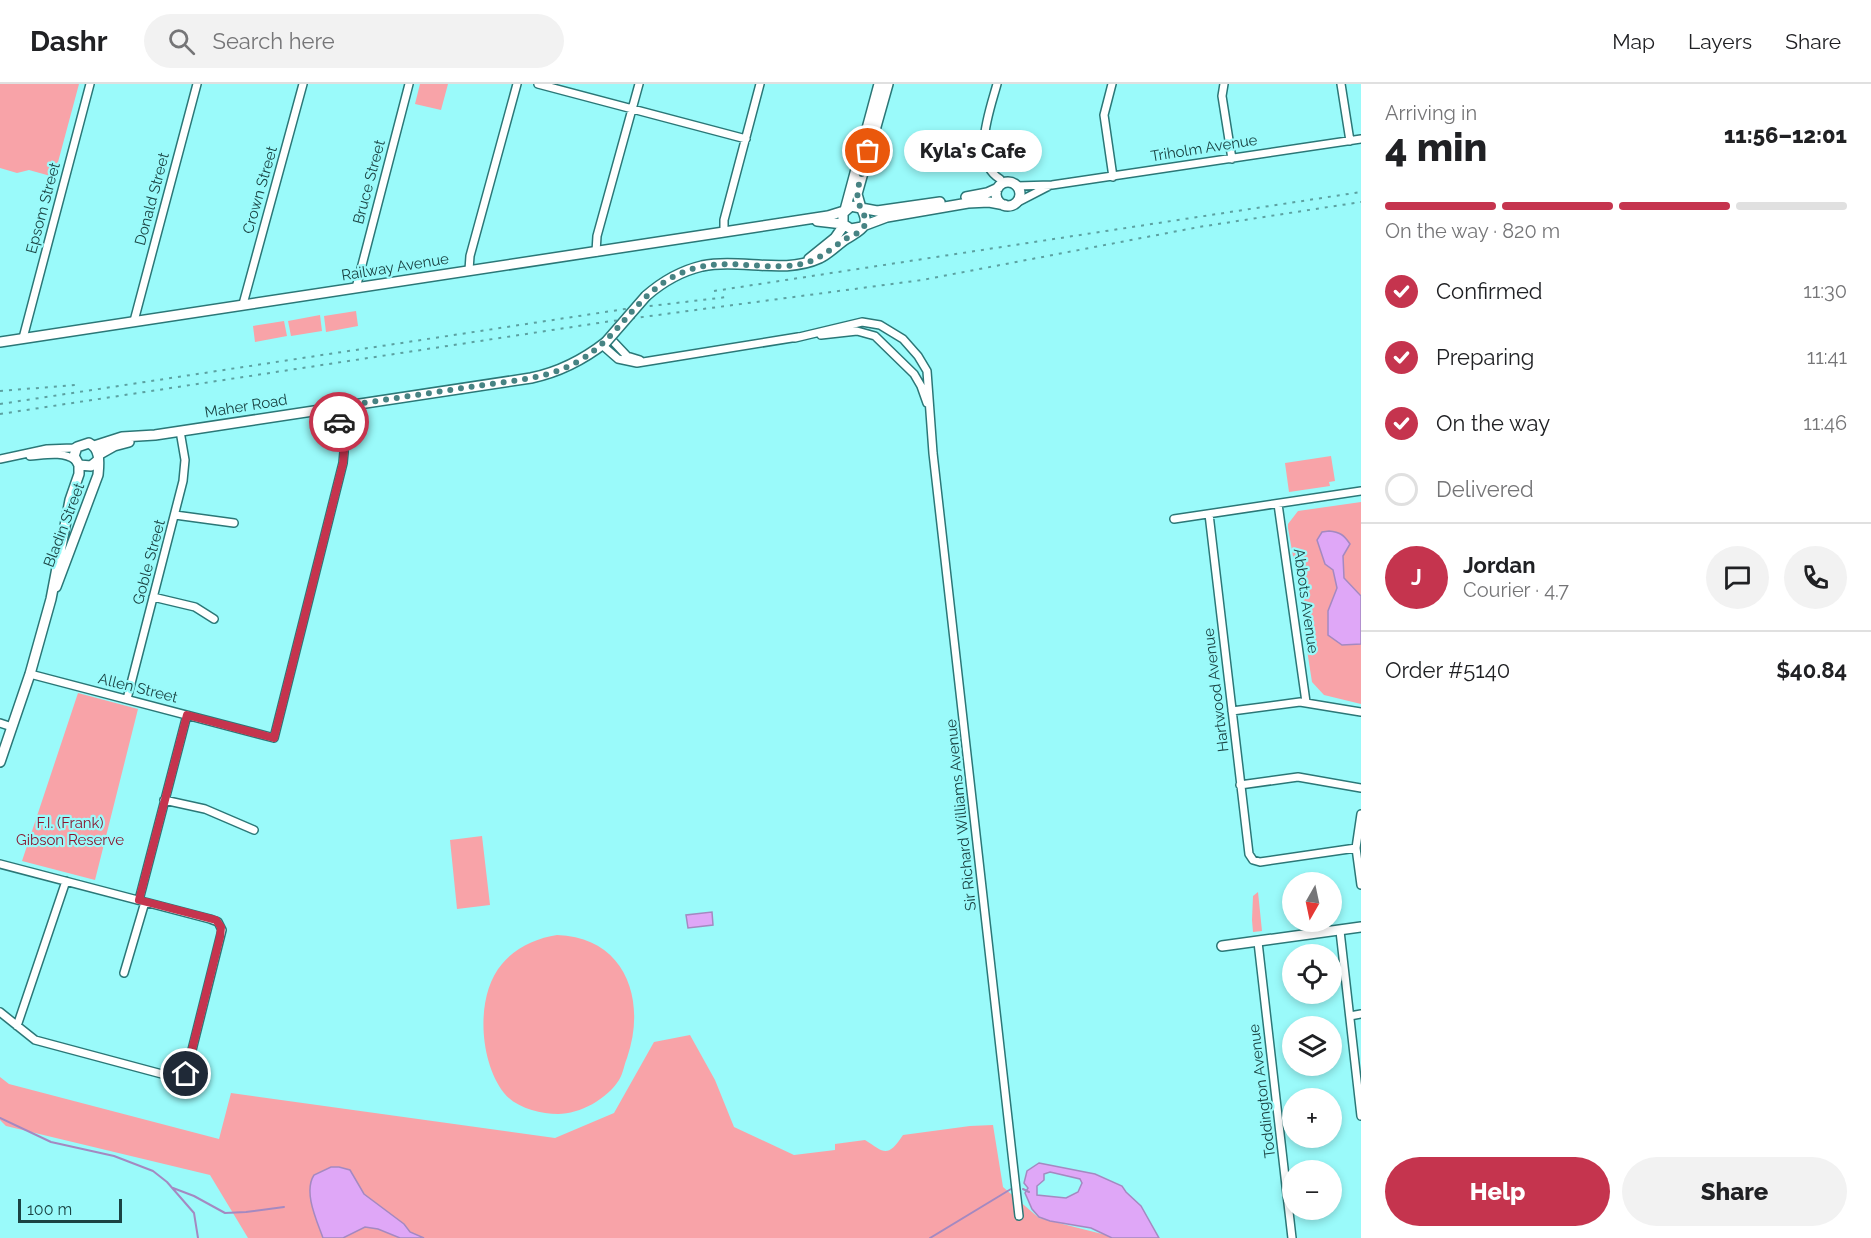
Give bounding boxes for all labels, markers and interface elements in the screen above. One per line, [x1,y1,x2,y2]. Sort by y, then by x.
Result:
search box [144,14,564,68]
text: Dashr [30,25,108,58]
icon: search [165,25,198,58]
text: Search here [213,28,335,54]
text: Map [1612,29,1655,54]
text: Layers [1688,29,1752,54]
text: Share [1785,29,1841,54]
text: Arriving in [1385,101,1477,125]
text: 11:56–12:01 [1724,122,1847,148]
text: 4 min [1385,124,1488,170]
pin [842,125,893,176]
callout: Kyla's Cafe [904,130,1042,172]
street label: Triholm Avenue [1149,131,1259,165]
icon: bag [851,134,884,167]
street label: Bruce Street [349,138,389,226]
text: Kyla's Cafe [920,139,1026,163]
street label: Crown Street [239,144,281,236]
street label: Donald Street [131,151,173,247]
street label: Epsom Street [22,160,64,256]
text: On the way · 820 m [1385,219,1560,243]
street label: Railway Avenue [340,250,450,284]
icon: check [1385,275,1418,308]
text: Confirmed [1436,278,1543,304]
text: 11:30 [1803,279,1847,303]
icon: check [1385,341,1418,374]
text: Preparing [1436,344,1534,370]
text: 11:41 [1807,345,1847,369]
street label: Maher Road [203,391,289,421]
courier [309,392,369,452]
icon: car [323,406,356,439]
icon: check [1385,407,1418,440]
text: On the way [1436,410,1550,436]
text: 11:46 [1803,411,1847,435]
text: Delivered [1436,476,1534,502]
street label: Bladin Street [40,480,88,570]
street label: Goble Street [129,518,169,606]
button: chat [1706,546,1769,609]
button: phone [1784,546,1847,609]
street label: Abbots Avenue [1290,547,1322,655]
text: Jordan [1463,552,1535,578]
text: J [1411,564,1422,590]
text: Courier · 4.7 [1463,578,1569,602]
street label: Hartwood Avenue [1199,627,1233,753]
text: Order #5140 [1385,657,1510,683]
text: $40.84 [1776,657,1847,683]
street label: Allen Street [96,669,180,707]
street label: Sir Richard Williams Avenue [942,718,980,912]
park label: F.I. (Frank) Gibson Reserve [16,814,124,849]
north arrow [1282,872,1342,932]
map controls [1282,872,1342,1220]
button: locate [1282,944,1342,1004]
button: layers [1282,1016,1342,1076]
street label: Toddington Avenue [1245,1023,1279,1159]
pin [160,1048,211,1099]
icon: home [169,1057,202,1090]
button: + [1282,1088,1342,1148]
button: Help [1385,1157,1610,1226]
button: Share [1622,1157,1847,1226]
button: − [1282,1160,1342,1220]
scale bar [18,1196,122,1224]
text: 100 m [27,1200,72,1219]

